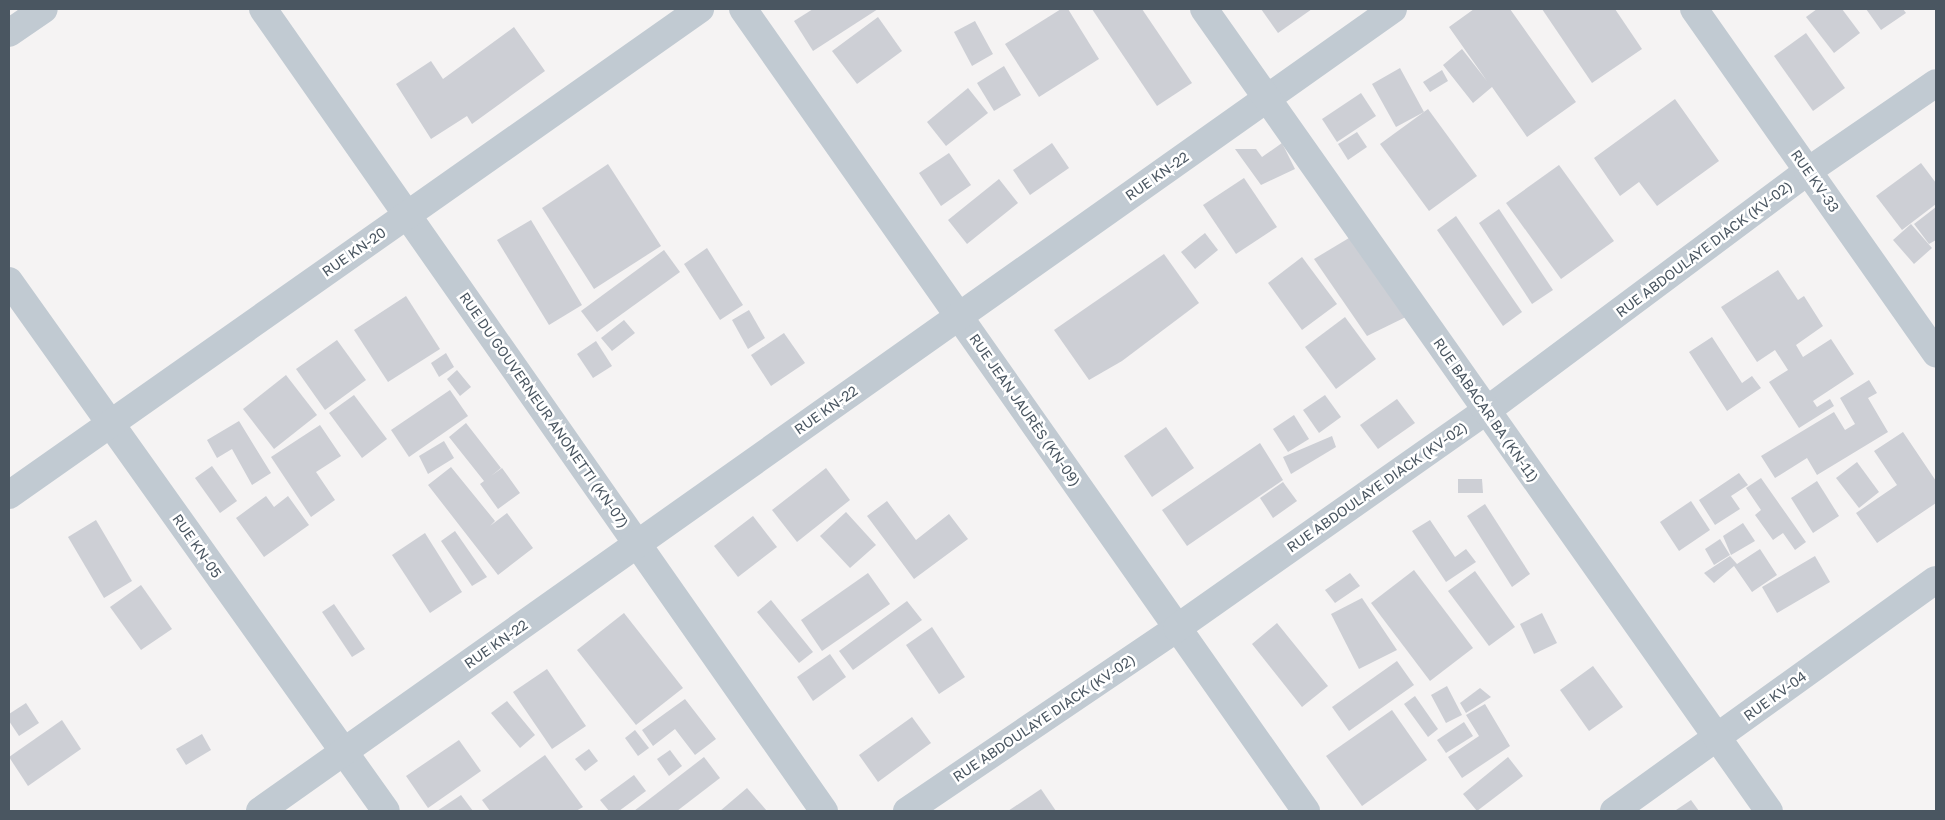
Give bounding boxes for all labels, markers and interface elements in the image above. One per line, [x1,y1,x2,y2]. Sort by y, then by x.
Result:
street label: RUE KV-33 [1787,146,1843,216]
street label: RUE KN-22 [1122,148,1192,204]
street label: RUE ABDOULAYE DIACK (KV-02) [1613,177,1795,321]
street label: RUE KN-20 [319,224,389,280]
street label: RUE DU GOUVERNEUR ANONETTI (KN-07) [456,289,632,531]
street label: RUE JEAN JAURÈS (KN-09) [966,331,1084,489]
street label: RUE BABACAR BA (KN-11) [1430,335,1542,485]
street label: RUE KN-22 [791,382,861,438]
street label: RUE ABDOULAYE DIACK (KV-02) [1284,418,1470,556]
street label: RUE KN-05 [169,511,225,581]
street label: RUE KN-22 [461,616,531,672]
street label: RUE ABDOULAYE DIACK (KV-02) [950,651,1138,785]
street label: RUE KV-04 [1740,668,1810,724]

